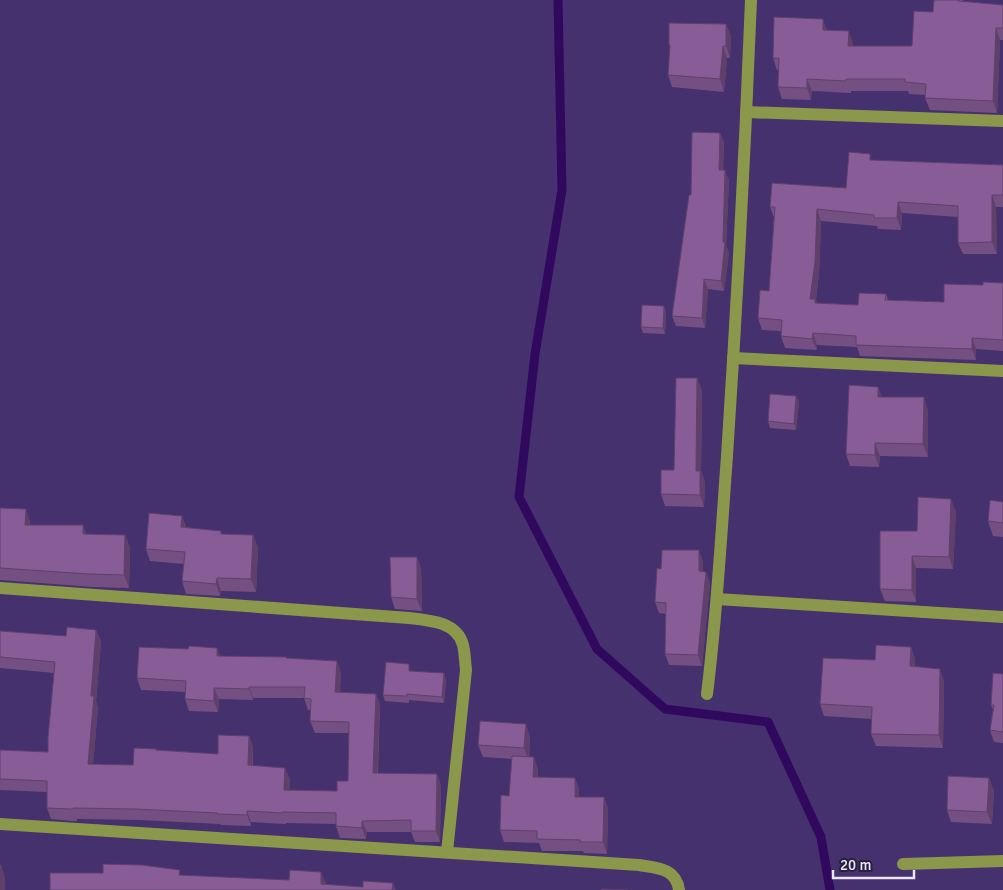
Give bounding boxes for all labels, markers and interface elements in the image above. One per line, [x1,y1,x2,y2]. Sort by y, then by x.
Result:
scale bar [833,848,914,880]
text: 20 m [840,856,871,874]

